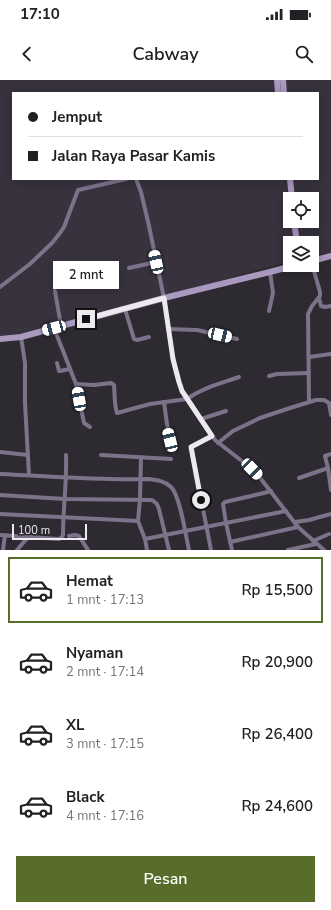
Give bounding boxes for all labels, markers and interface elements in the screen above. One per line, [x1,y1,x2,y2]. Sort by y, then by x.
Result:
text: 17:10 [20,4,60,24]
text: Cabway [133,42,199,66]
icon: back [16,43,38,65]
icon: search [293,43,315,65]
text: Jemput [52,107,102,127]
text: Jalan Raya Pasar Kamis [52,146,215,166]
map controls [283,192,319,272]
button: locate [283,192,319,228]
button: layers [283,236,319,272]
car [148,249,164,275]
callout: 2 mnt [53,261,119,289]
text: 2 mnt [69,266,103,284]
route end [77,310,95,328]
car [41,319,67,337]
car [207,326,233,344]
car [71,386,87,412]
car [161,427,179,453]
car [239,456,265,482]
route start [192,491,210,509]
scale bar [12,522,87,541]
text: 100 m [18,523,50,538]
text: Hemat [66,571,113,591]
icon: car [18,572,54,608]
text: Rp 15,500 [241,580,313,600]
text: 1 mnt · 17:13 [66,591,144,609]
text: Nyaman [66,643,123,663]
icon: car [18,644,54,680]
text: Rp 20,900 [241,652,313,672]
text: 2 mnt · 17:14 [66,663,144,681]
text: XL [66,715,85,735]
icon: car [18,716,54,752]
text: Rp 26,400 [241,724,313,744]
text: 3 mnt · 17:15 [66,735,144,753]
text: Black [66,787,104,807]
icon: car [18,788,54,824]
text: Rp 24,600 [241,796,313,816]
text: 4 mnt · 17:16 [66,807,144,825]
button: Pesan [16,856,315,902]

